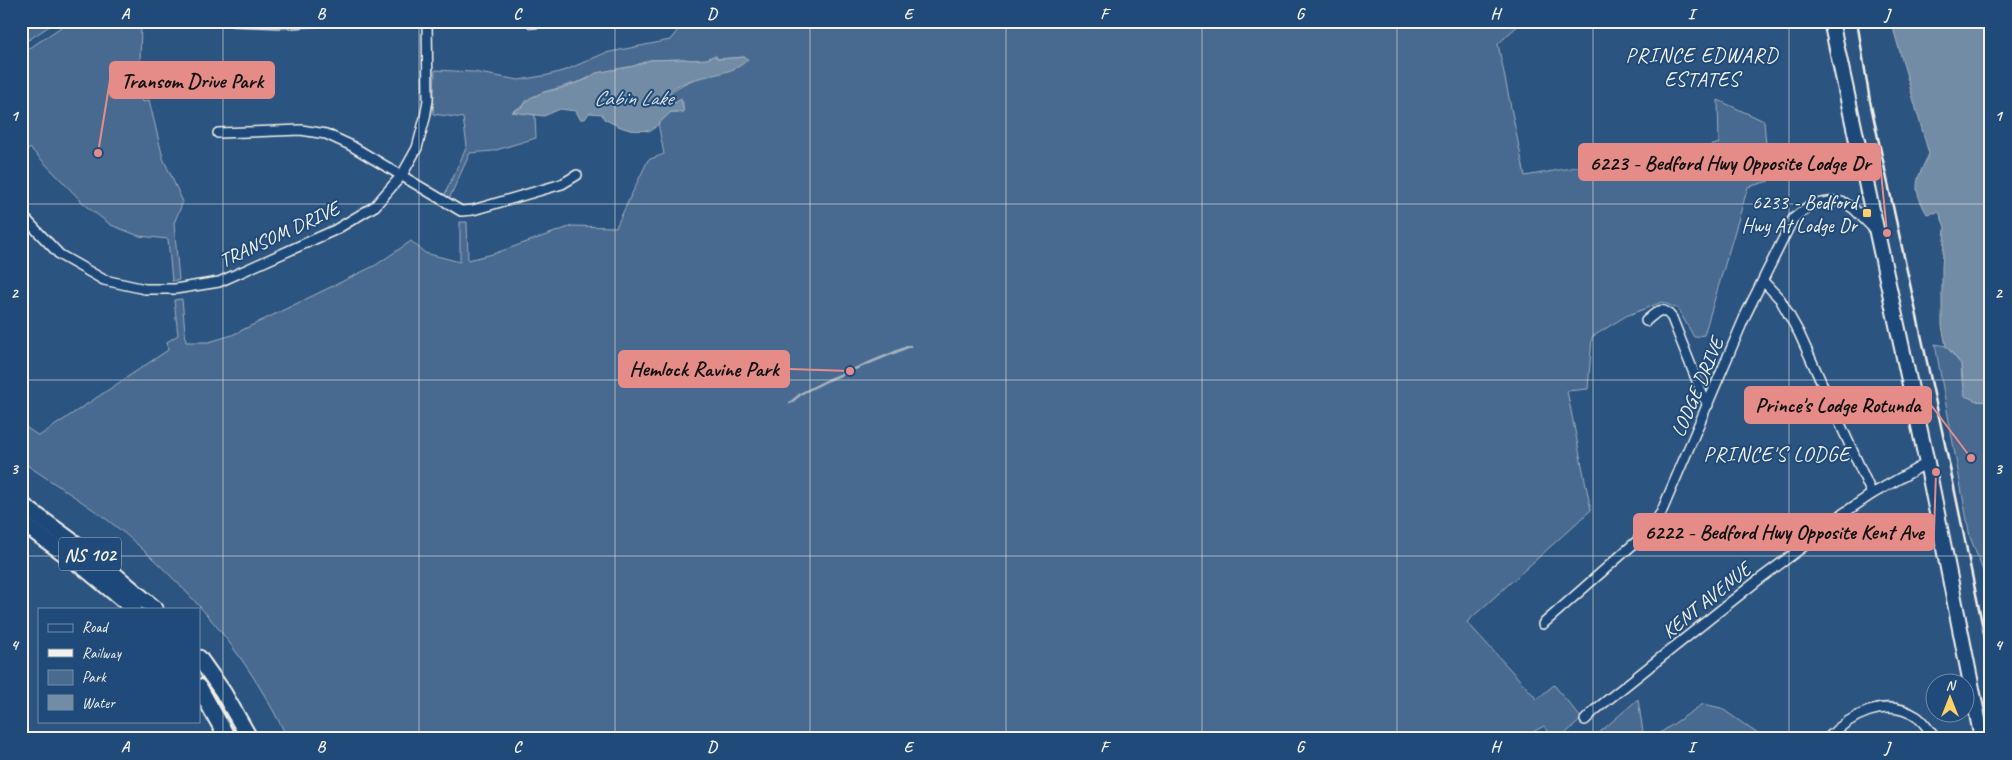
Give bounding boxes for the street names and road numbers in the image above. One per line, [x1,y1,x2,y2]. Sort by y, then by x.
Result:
street label: TRANSOM DRIVE [215,195,345,273]
street label: LODGE DRIVE [1665,332,1730,440]
road number: NS 102 [59,538,121,570]
street label: KENT AVENUE [1657,555,1758,644]

